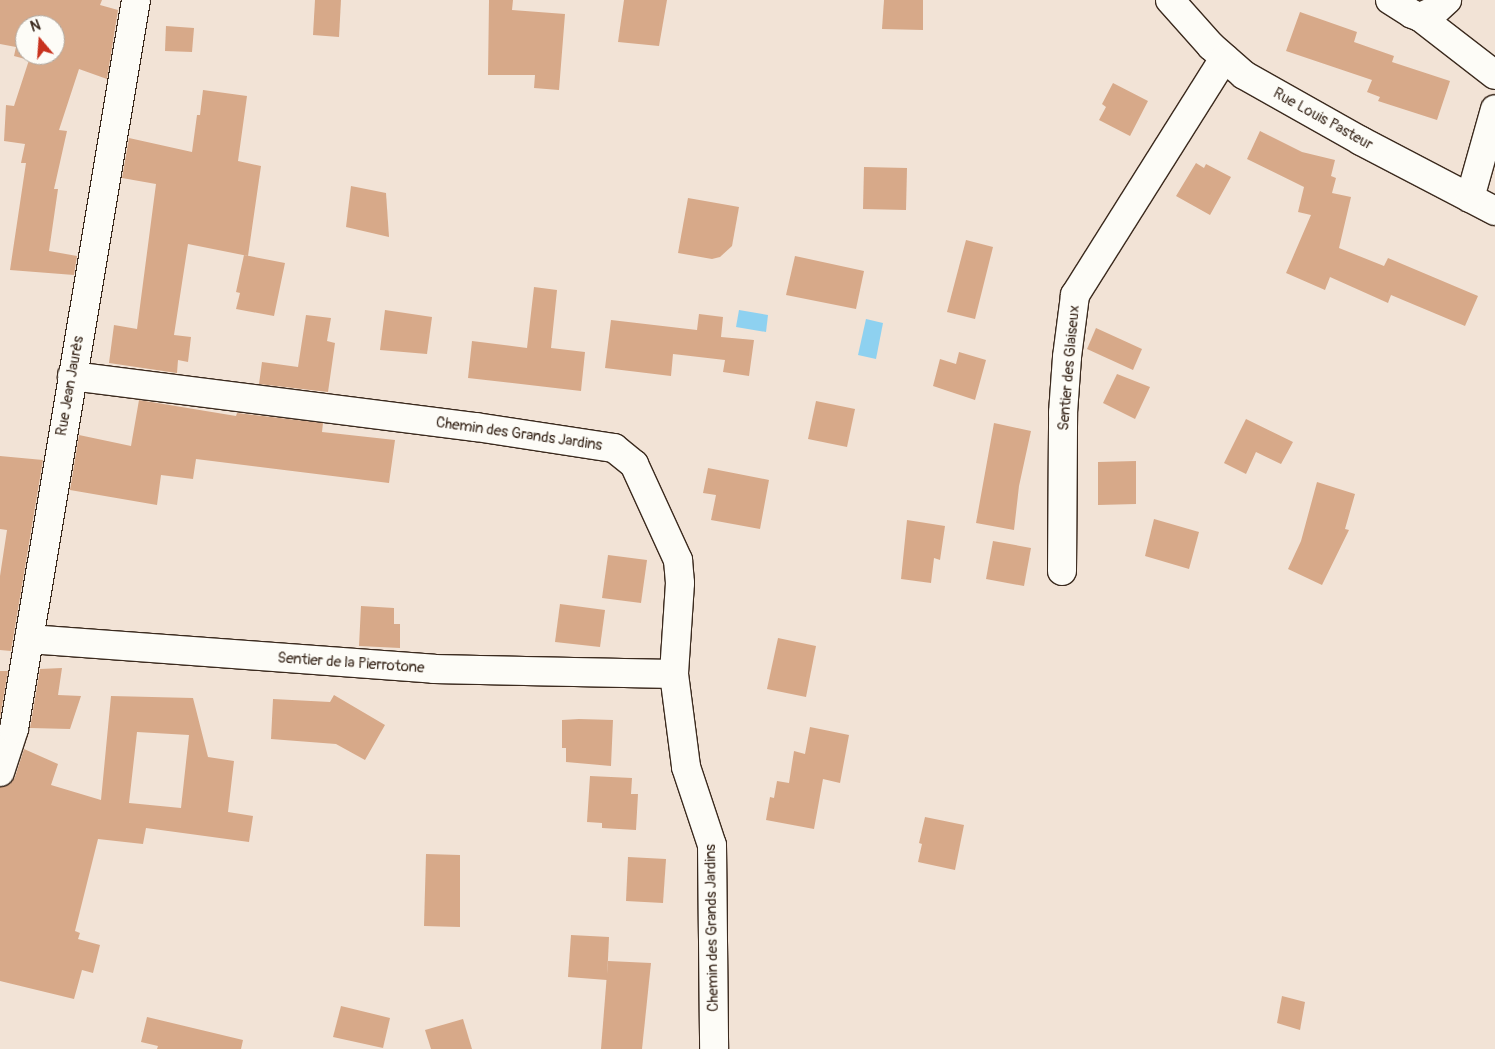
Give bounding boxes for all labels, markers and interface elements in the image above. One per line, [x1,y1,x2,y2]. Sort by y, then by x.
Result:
north arrow [15,15,65,65]
text: N [28,17,43,36]
street label: Rue Louis Pasteur [1270,84,1376,154]
street label: Sentier des Glaiseux [1055,305,1083,431]
street label: Rue Jean Jaurès [52,335,88,437]
street label: Chemin des Grands Jardins [435,413,603,455]
street label: Sentier de la Pierrotone [277,649,425,677]
street label: Chemin des Grands Jardins [702,844,722,1012]

